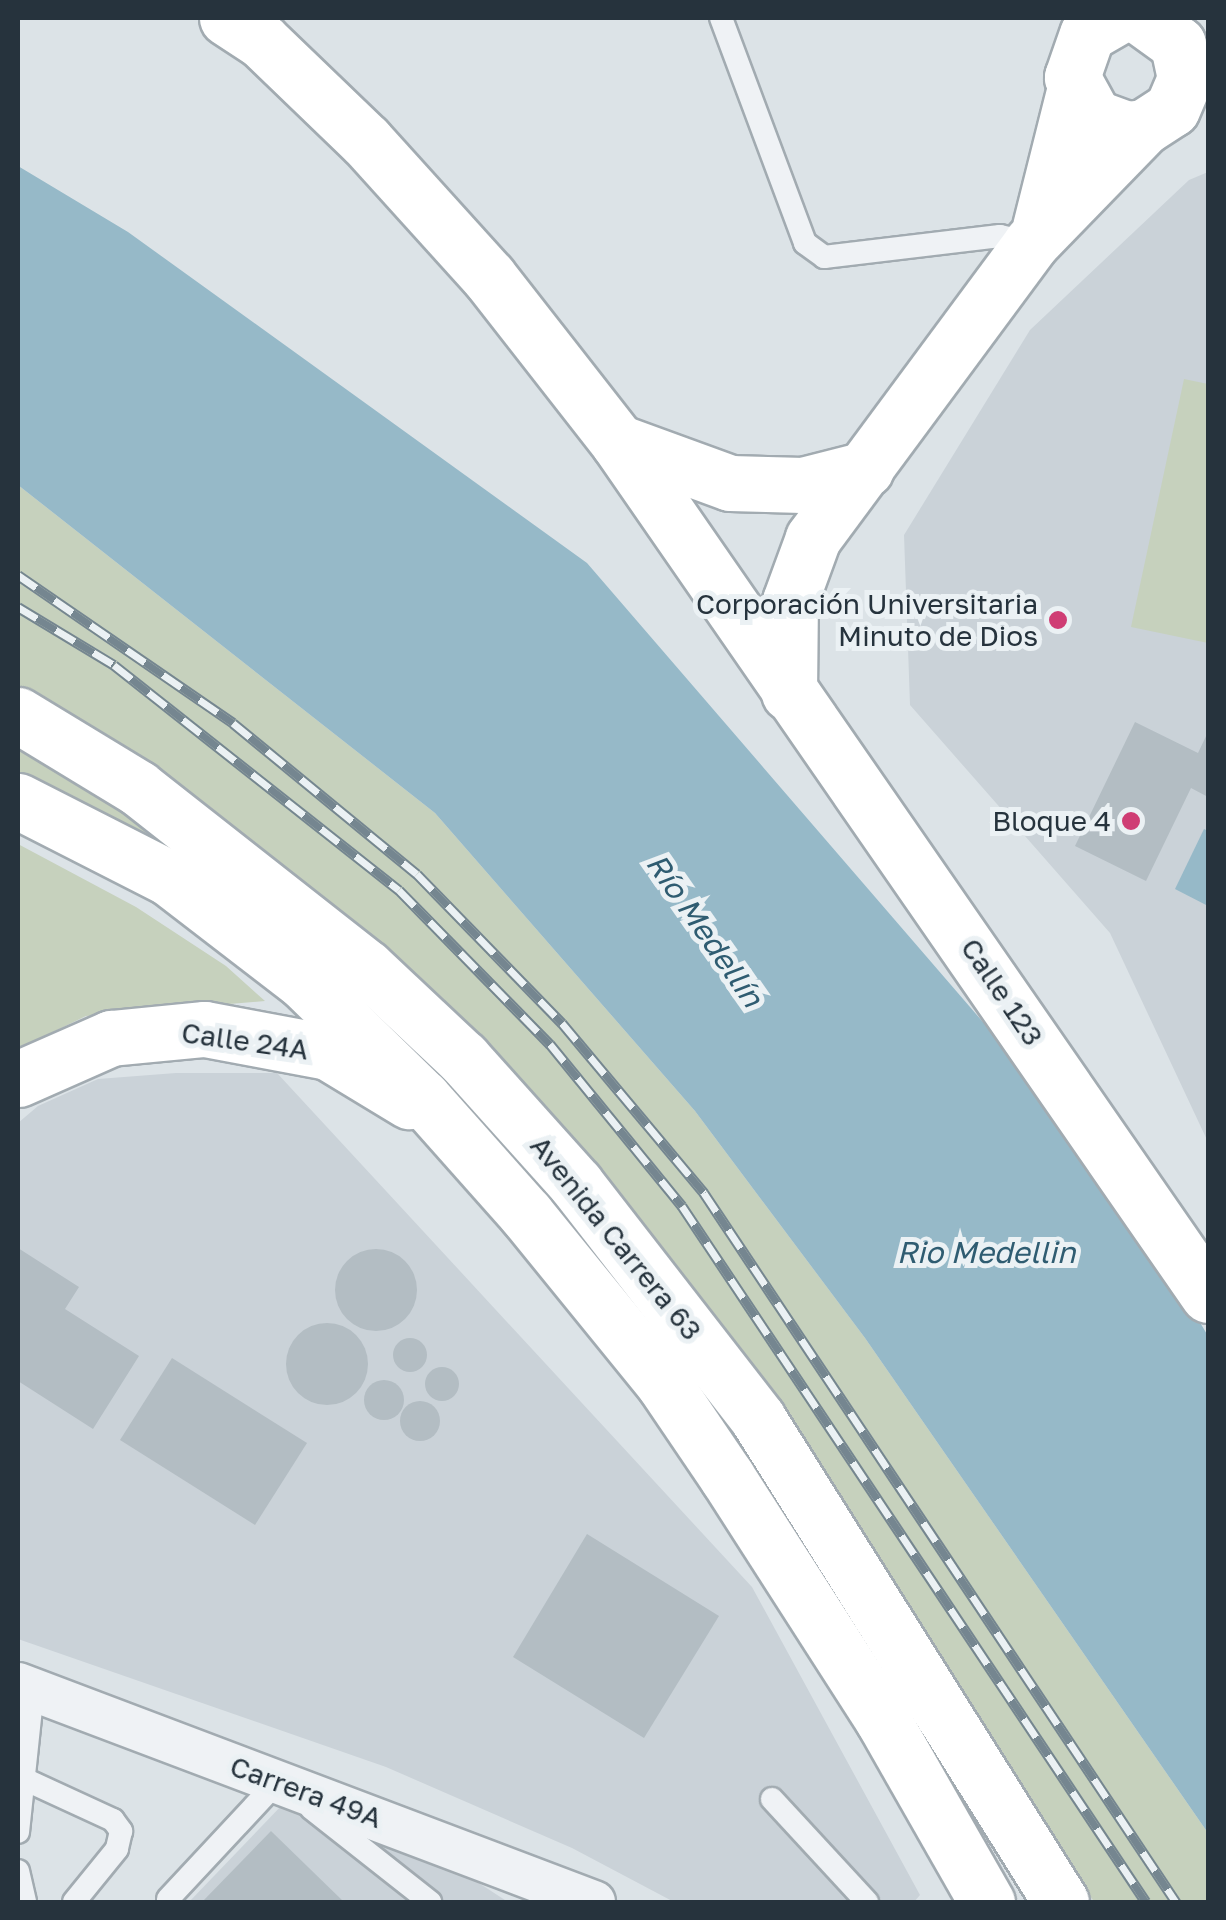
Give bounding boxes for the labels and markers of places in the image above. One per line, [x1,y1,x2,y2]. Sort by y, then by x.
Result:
place label: Corporación Universitaria Minuto de Dios [696,587,1038,653]
marker: Corporación Universitaria Minuto de Dios [1047,609,1069,631]
place label: Bloque 4 [992,804,1111,838]
marker: Bloque 4 [1120,810,1142,832]

